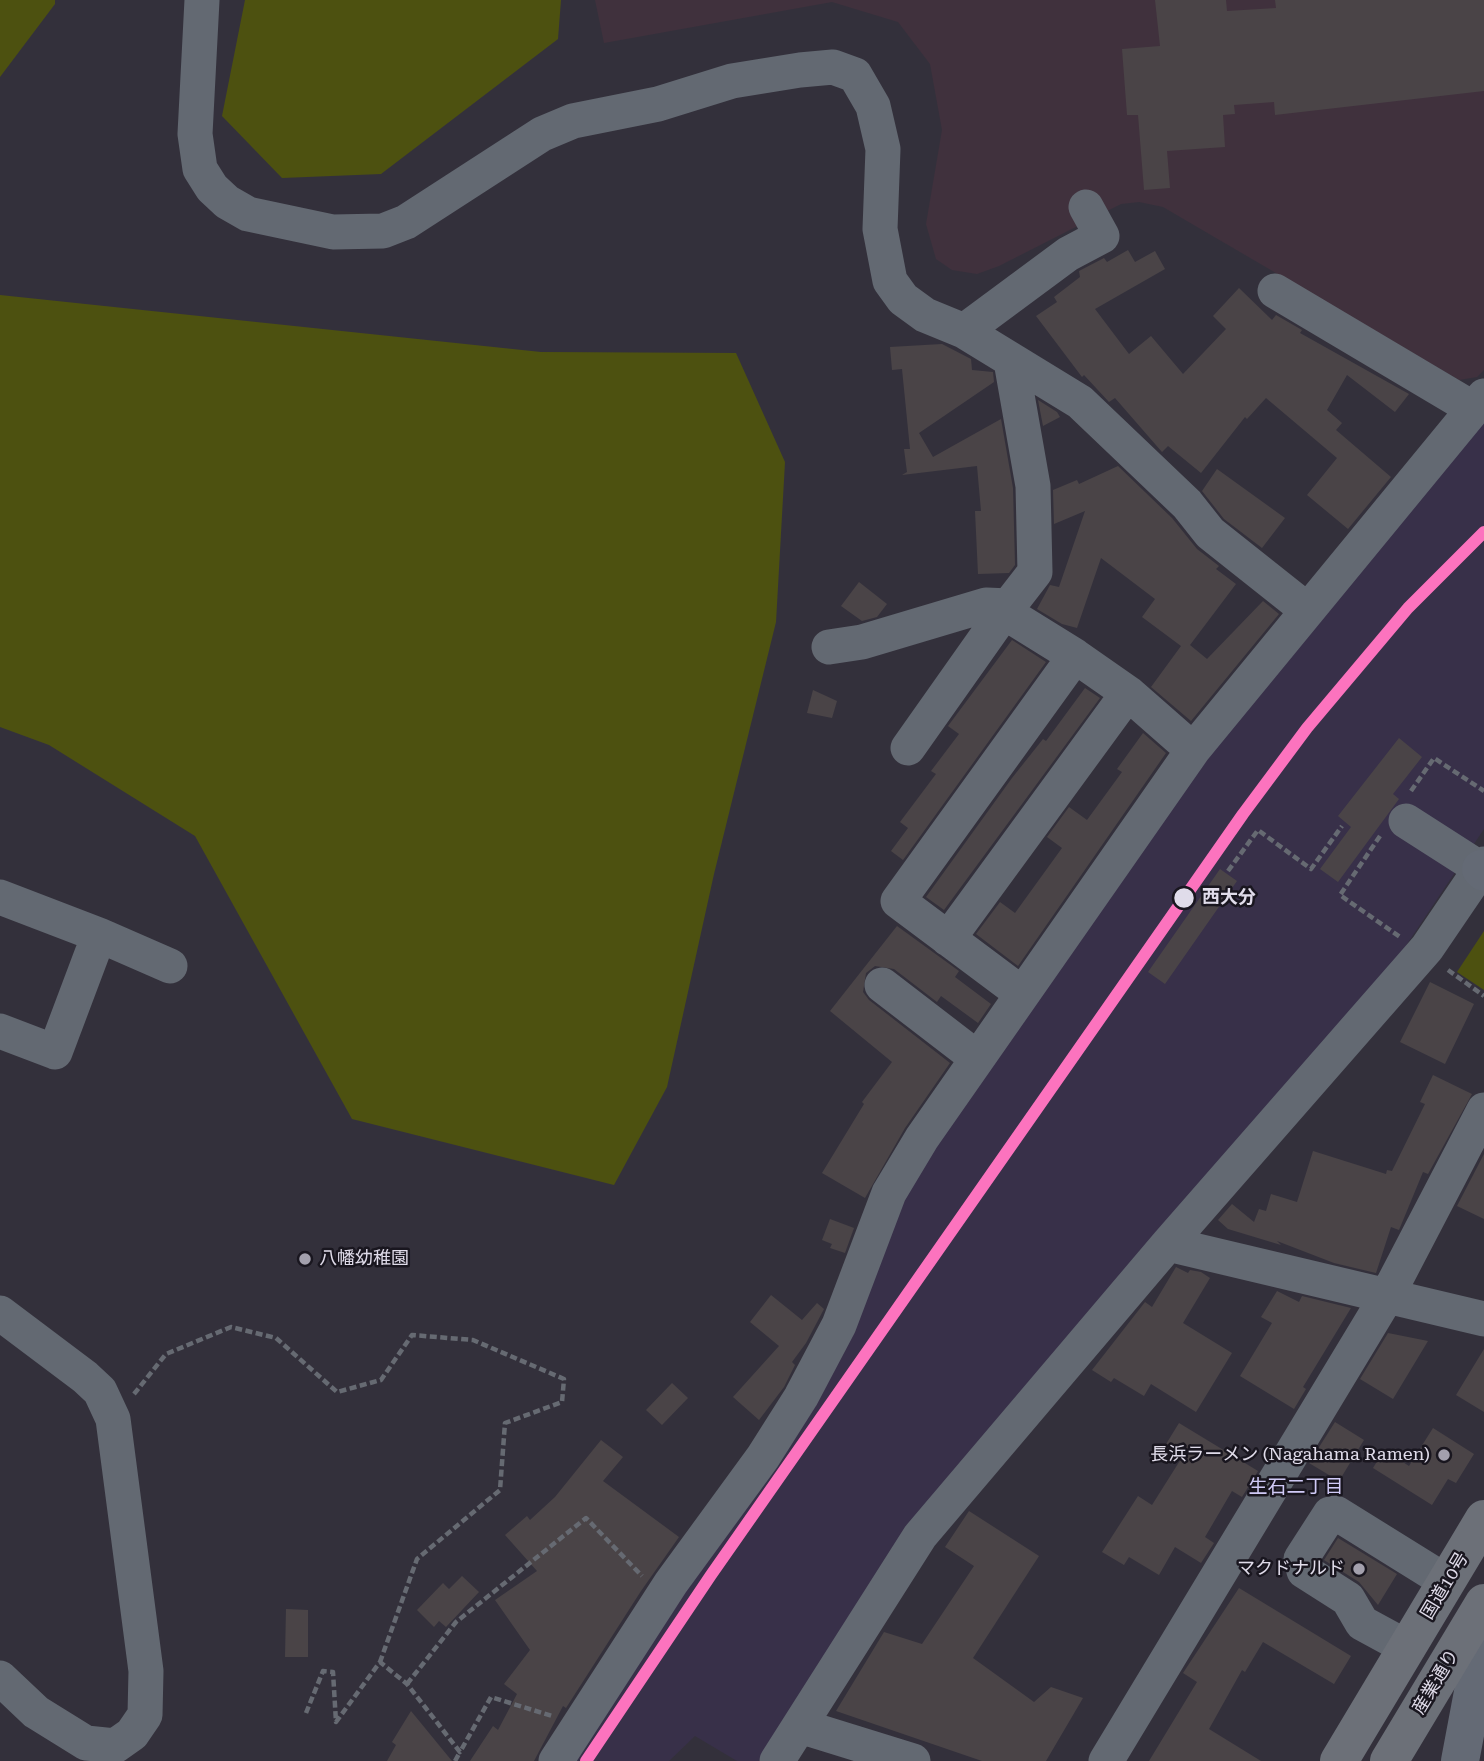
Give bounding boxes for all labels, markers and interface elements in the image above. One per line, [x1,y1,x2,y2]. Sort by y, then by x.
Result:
marker: 西大分 [1172,886,1196,910]
place label: 西大分 [1202,887,1256,909]
place label: 八幡幼稚園 [319,1248,409,1270]
marker: 八幡幼稚園 [297,1251,313,1267]
place label: 長浜ラーメン (Nagahama Ramen) [1150,1444,1430,1466]
marker: 長浜ラーメン (Nagahama Ramen) [1436,1447,1452,1463]
district label: 生石二丁目 [1249,1476,1343,1498]
street label: 国道10号 [1417,1549,1473,1623]
place label: マクドナルド [1237,1558,1345,1580]
marker: マクドナルド [1351,1561,1367,1577]
street label: 産業通り [1408,1646,1464,1718]

